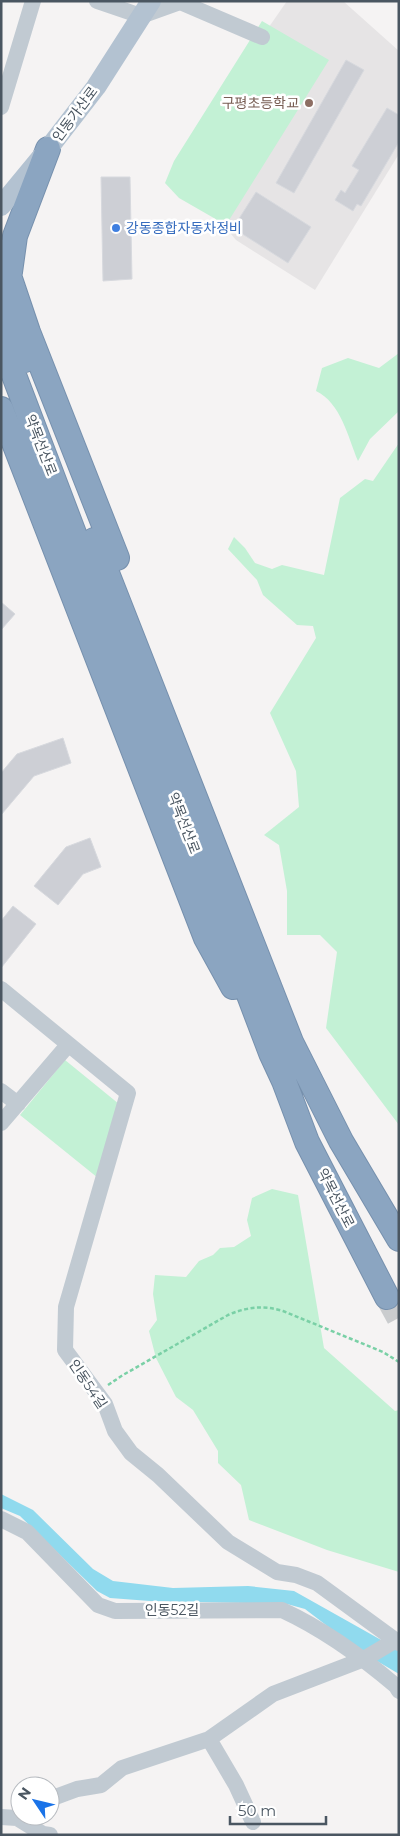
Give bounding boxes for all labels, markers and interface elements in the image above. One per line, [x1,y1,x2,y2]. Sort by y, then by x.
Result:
street label: 인동가산로 [48,83,102,145]
place label: 구평초등학교 [222,94,299,112]
marker: 구평초등학교 [303,97,315,109]
place label: 강동종합자동차정비 [126,219,242,237]
marker: 강동종합자동차정비 [110,222,122,234]
street label: 약목선산로 [21,412,61,478]
street label: 약목선산로 [164,790,204,856]
street label: 약목선산로 [313,1165,359,1231]
street label: 인동54길 [65,1356,111,1412]
street label: 인동52길 [145,1601,199,1619]
north arrow [10,1776,60,1826]
text: N [14,1784,35,1803]
scale bar [230,1794,326,1826]
text: 50 m [238,1801,276,1820]

